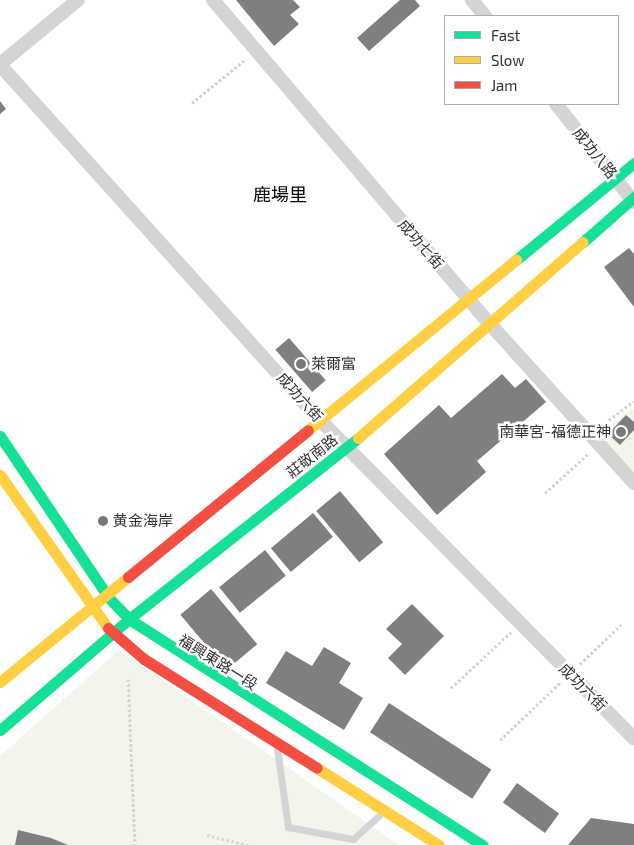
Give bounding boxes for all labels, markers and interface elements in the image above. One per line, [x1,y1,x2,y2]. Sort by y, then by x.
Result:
legend [444,15,619,105]
text: Fast [491,26,520,44]
text: Slow [491,51,525,69]
text: Jam [491,76,517,94]
street label: 成功八路 [569,124,621,182]
district label: 鹿場里 [253,183,307,205]
street label: 成功七街 [395,215,447,273]
place label: 萊爾富 [311,355,356,373]
marker: 萊爾富 [295,358,307,370]
street label: 成功六街 [273,369,327,425]
place label: 南華宮-福德正神 [499,423,611,441]
marker: 南華宮-福德正神 [615,426,627,438]
street label: 莊敬南路 [283,430,341,482]
place label: 黄金海岸 [113,512,173,530]
marker: 黄金海岸 [97,515,109,527]
street label: 福興東路一段 [175,631,261,693]
street label: 成功六街 [555,659,611,715]

